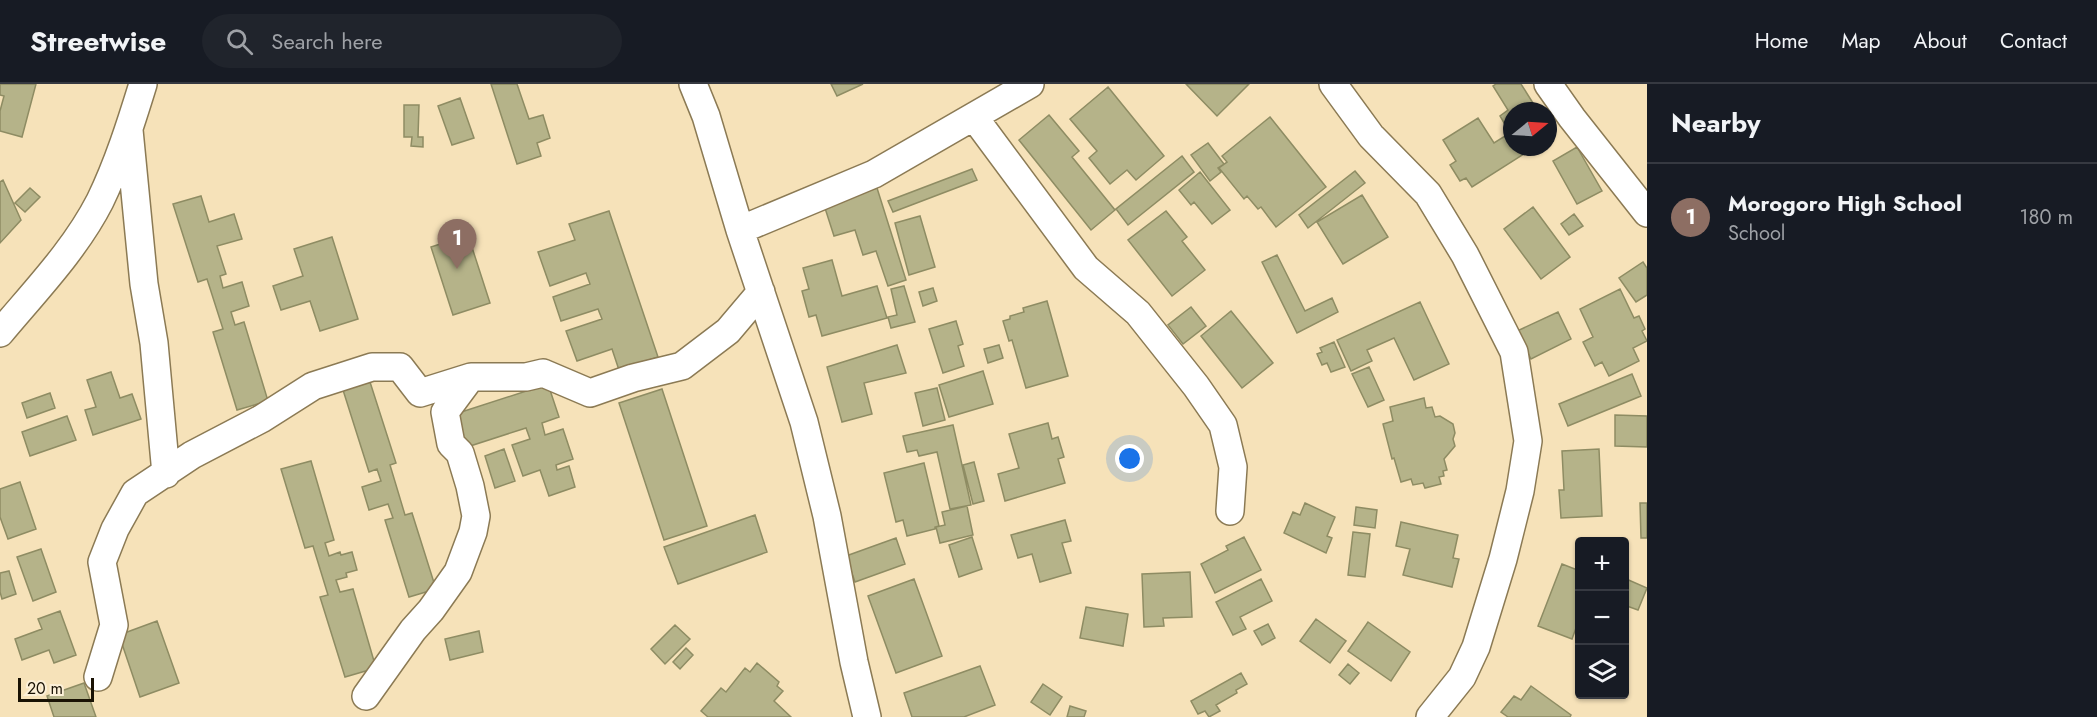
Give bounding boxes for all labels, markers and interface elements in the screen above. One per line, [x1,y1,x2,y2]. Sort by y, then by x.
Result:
search box [202,14,622,68]
text: Streetwise [30,21,166,62]
icon: search [223,25,256,58]
text: Search here [271,25,383,57]
text: Home [1755,26,1808,56]
text: Map [1841,26,1881,56]
text: About [1914,26,1967,56]
text: Contact [2000,26,2067,56]
north arrow [1503,102,1557,156]
text: Nearby [1671,104,1760,142]
text: Morogoro High School [1728,187,1962,219]
text: 1 [1685,203,1696,232]
text: 180 m [2019,203,2073,232]
text: School [1728,219,1785,248]
pin: 1 [438,220,476,269]
your location [1115,444,1144,473]
map controls [1575,537,1629,699]
button: + [1575,537,1629,591]
button: − [1575,591,1629,645]
button: layers [1575,645,1629,699]
scale bar [18,675,94,702]
text: 20 m [27,677,63,700]

